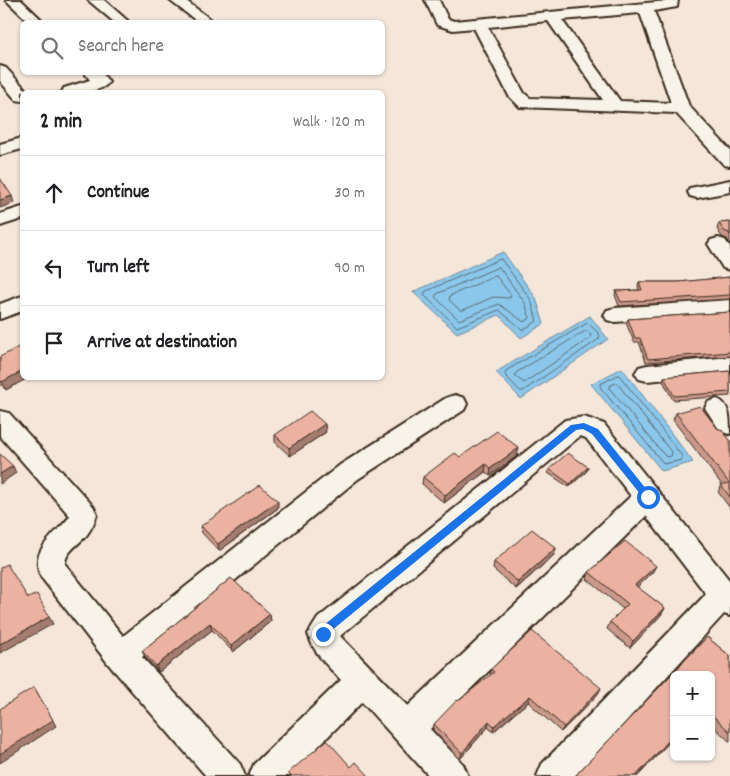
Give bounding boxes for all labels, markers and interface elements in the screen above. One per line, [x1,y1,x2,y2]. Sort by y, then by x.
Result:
search box [20,20,385,75]
icon: search [38,34,66,62]
text: Search here [78,34,164,61]
text: 2 min [40,108,82,138]
text: Walk · 120 m [293,111,365,134]
icon: ahead [40,179,68,207]
text: Continue [87,180,149,207]
text: 30 m [335,182,365,205]
icon: left [40,254,68,282]
text: Turn left [87,255,150,282]
text: 90 m [334,257,365,280]
icon: arrive [40,329,68,357]
text: Arrive at destination [87,330,237,357]
route start [637,486,660,509]
route end [312,623,335,646]
map controls [670,671,715,761]
button: + [670,671,715,716]
button: − [670,716,715,761]

